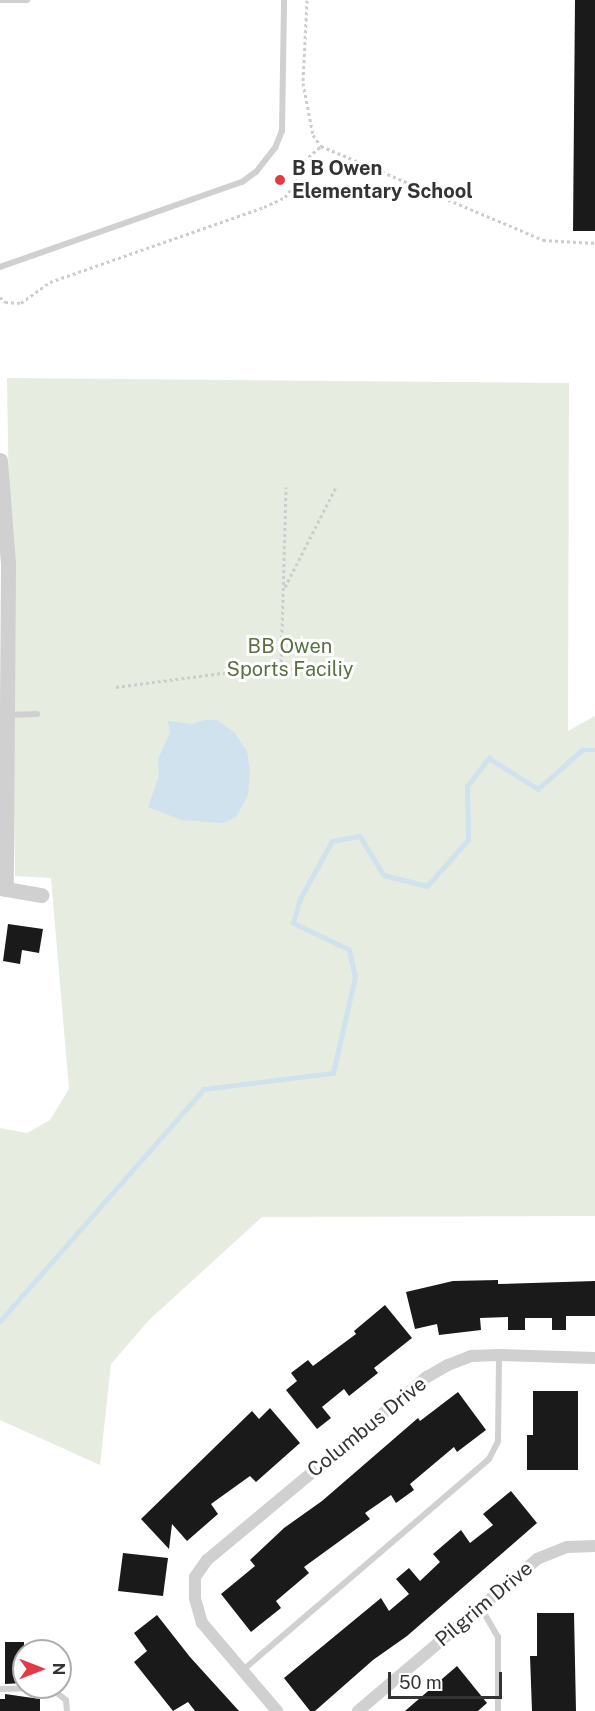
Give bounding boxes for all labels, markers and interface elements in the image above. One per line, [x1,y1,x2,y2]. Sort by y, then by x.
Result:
place label: B B Owen Elementary School [292,156,473,203]
marker: B B Owen Elementary School [273,173,287,187]
park label: BB Owen Sports Faciliy [226,635,354,682]
street label: Columbus Drive [303,1372,431,1482]
street label: Pilgrim Drive [431,1556,537,1652]
north arrow [12,1639,72,1699]
scale bar [391,1660,505,1698]
text: N [49,1663,68,1675]
text: 50 m [399,1672,442,1693]

